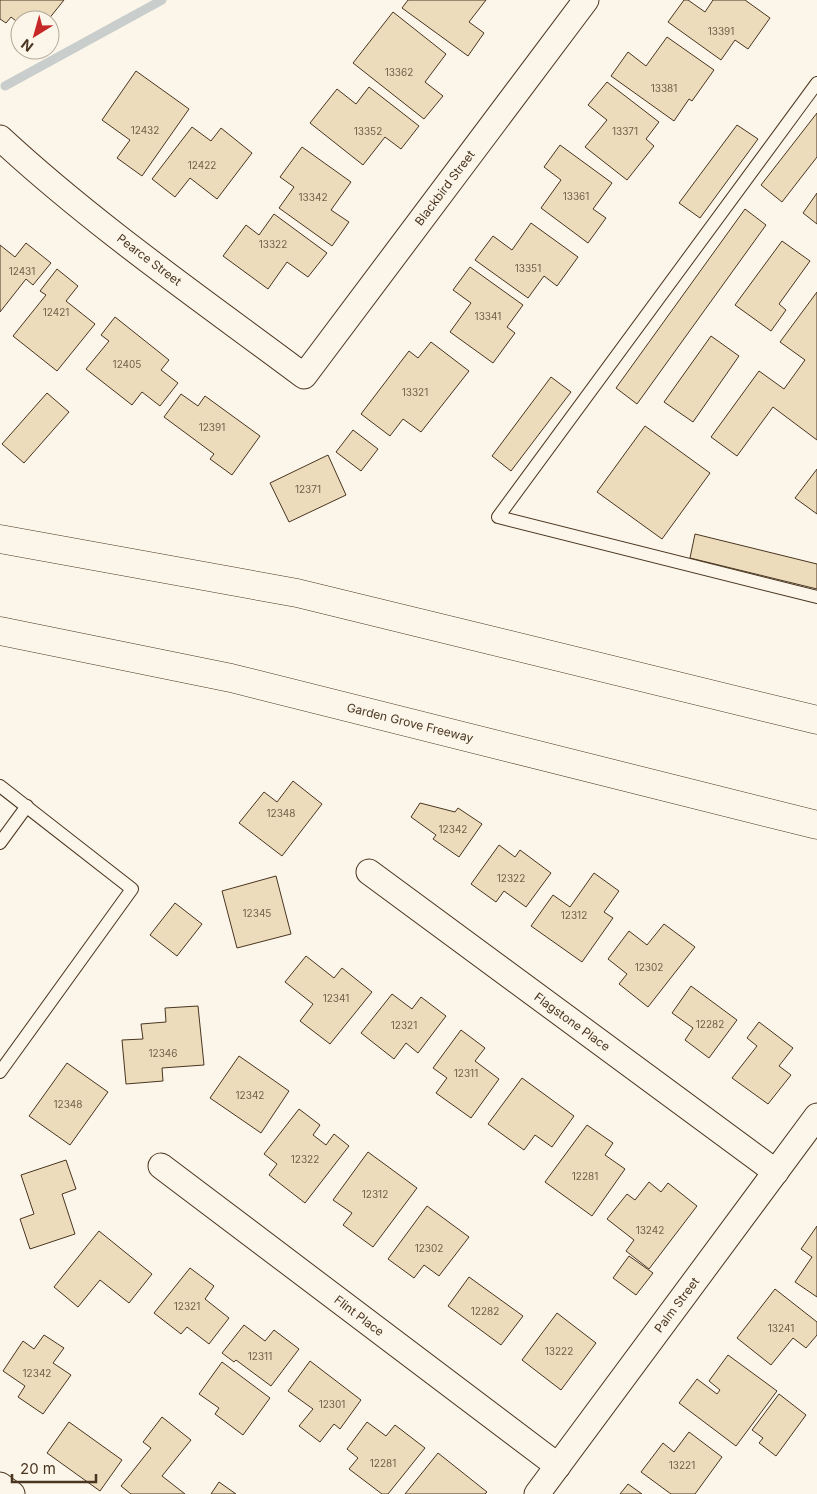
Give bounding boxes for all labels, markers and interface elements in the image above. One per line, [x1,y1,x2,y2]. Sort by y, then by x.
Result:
north arrow [10,10,60,60]
house number: 13391 [708,25,734,37]
text: N [17,36,36,56]
house number: 13362 [385,66,413,78]
house number: 13381 [651,82,677,94]
house number: 12432 [131,124,159,136]
house number: 13352 [354,125,382,137]
house number: 13371 [612,125,638,137]
street label: Blackbird Street [412,147,478,228]
house number: 12422 [188,159,216,171]
house number: 13361 [563,190,589,202]
house number: 13342 [299,191,327,203]
street label: Pearce Street [114,230,185,289]
house number: 13322 [259,238,287,250]
house number: 13351 [515,262,541,274]
house number: 12431 [9,265,35,277]
house number: 12421 [43,306,69,318]
house number: 13341 [475,310,501,322]
house number: 12405 [113,358,141,370]
house number: 13321 [402,386,428,398]
house number: 12391 [199,421,225,433]
house number: 12371 [295,483,321,495]
street label: Garden Grove Freeway [345,700,475,746]
house number: 12348 [267,807,296,819]
house number: 12342 [439,823,467,835]
house number: 12322 [497,872,525,884]
house number: 12345 [243,907,271,919]
house number: 12312 [561,909,587,921]
house number: 12302 [635,961,663,973]
street label: Flagstone Place [531,989,613,1054]
house number: 12341 [323,992,349,1004]
house number: 12282 [696,1018,724,1030]
house number: 12321 [391,1019,417,1031]
house number: 12346 [148,1047,178,1059]
house number: 12311 [454,1067,478,1079]
house number: 12342 [236,1089,264,1101]
house number: 12348 [54,1098,83,1110]
house number: 12322 [291,1153,319,1165]
house number: 12281 [572,1170,598,1182]
house number: 12312 [362,1188,388,1200]
house number: 13242 [636,1224,664,1236]
house number: 12302 [415,1242,443,1254]
street label: Palm Street [651,1274,702,1335]
street label: Flint Place [331,1292,387,1339]
house number: 12321 [174,1300,200,1312]
house number: 12282 [471,1305,499,1317]
house number: 13241 [768,1322,794,1334]
house number: 13222 [545,1345,573,1357]
house number: 12311 [248,1350,272,1362]
house number: 12342 [23,1367,51,1379]
house number: 12301 [319,1398,345,1410]
scale bar [12,1452,96,1484]
house number: 12281 [370,1457,396,1469]
text: 20 m [20,1459,56,1478]
house number: 13221 [669,1459,695,1471]

